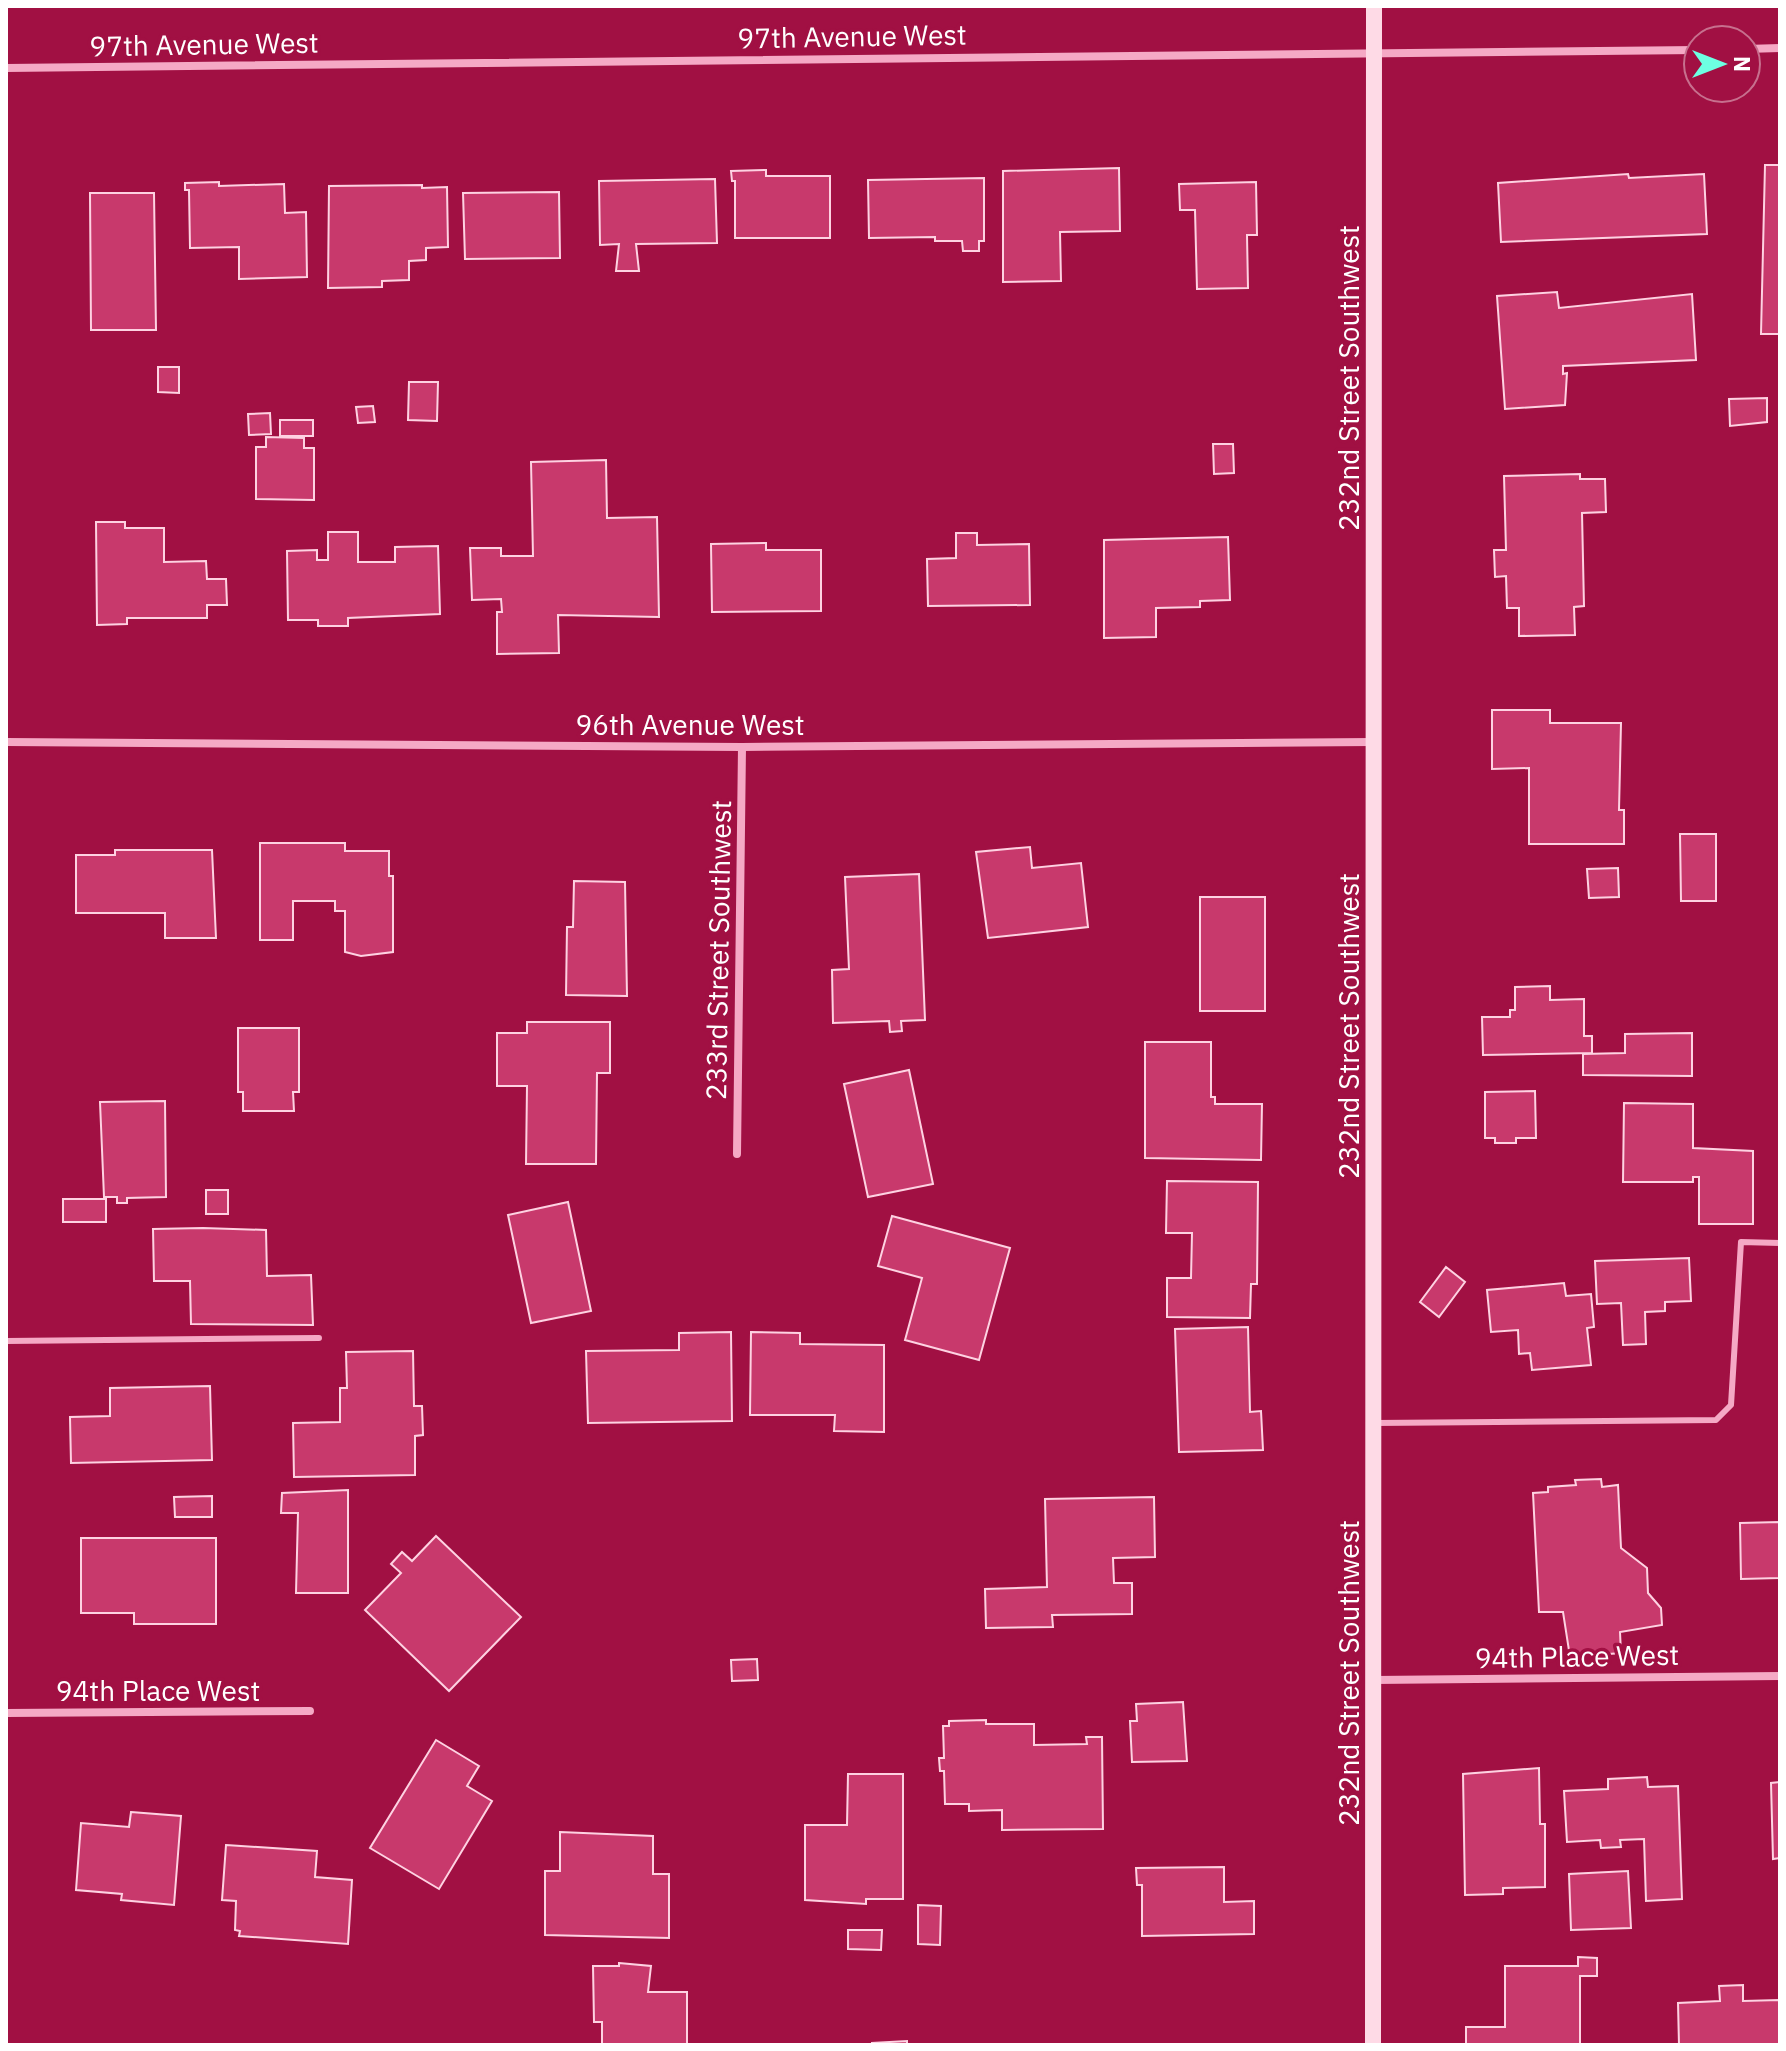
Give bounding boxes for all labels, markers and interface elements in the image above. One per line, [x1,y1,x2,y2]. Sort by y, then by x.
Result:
street label: 97th Avenue West [737,16,967,56]
street label: 97th Avenue West [89,24,319,64]
north arrow [1682,24,1762,104]
text: N [1728,56,1757,72]
street label: 232nd Street Southwest [1330,225,1367,531]
street label: 96th Avenue West [575,706,805,743]
street label: 233rd Street Southwest [697,800,739,1100]
street label: 232nd Street Southwest [1330,873,1367,1179]
street label: 232nd Street Southwest [1330,1520,1367,1826]
street label: 94th Place West [1474,1636,1680,1676]
street label: 94th Place West [56,1672,260,1709]

